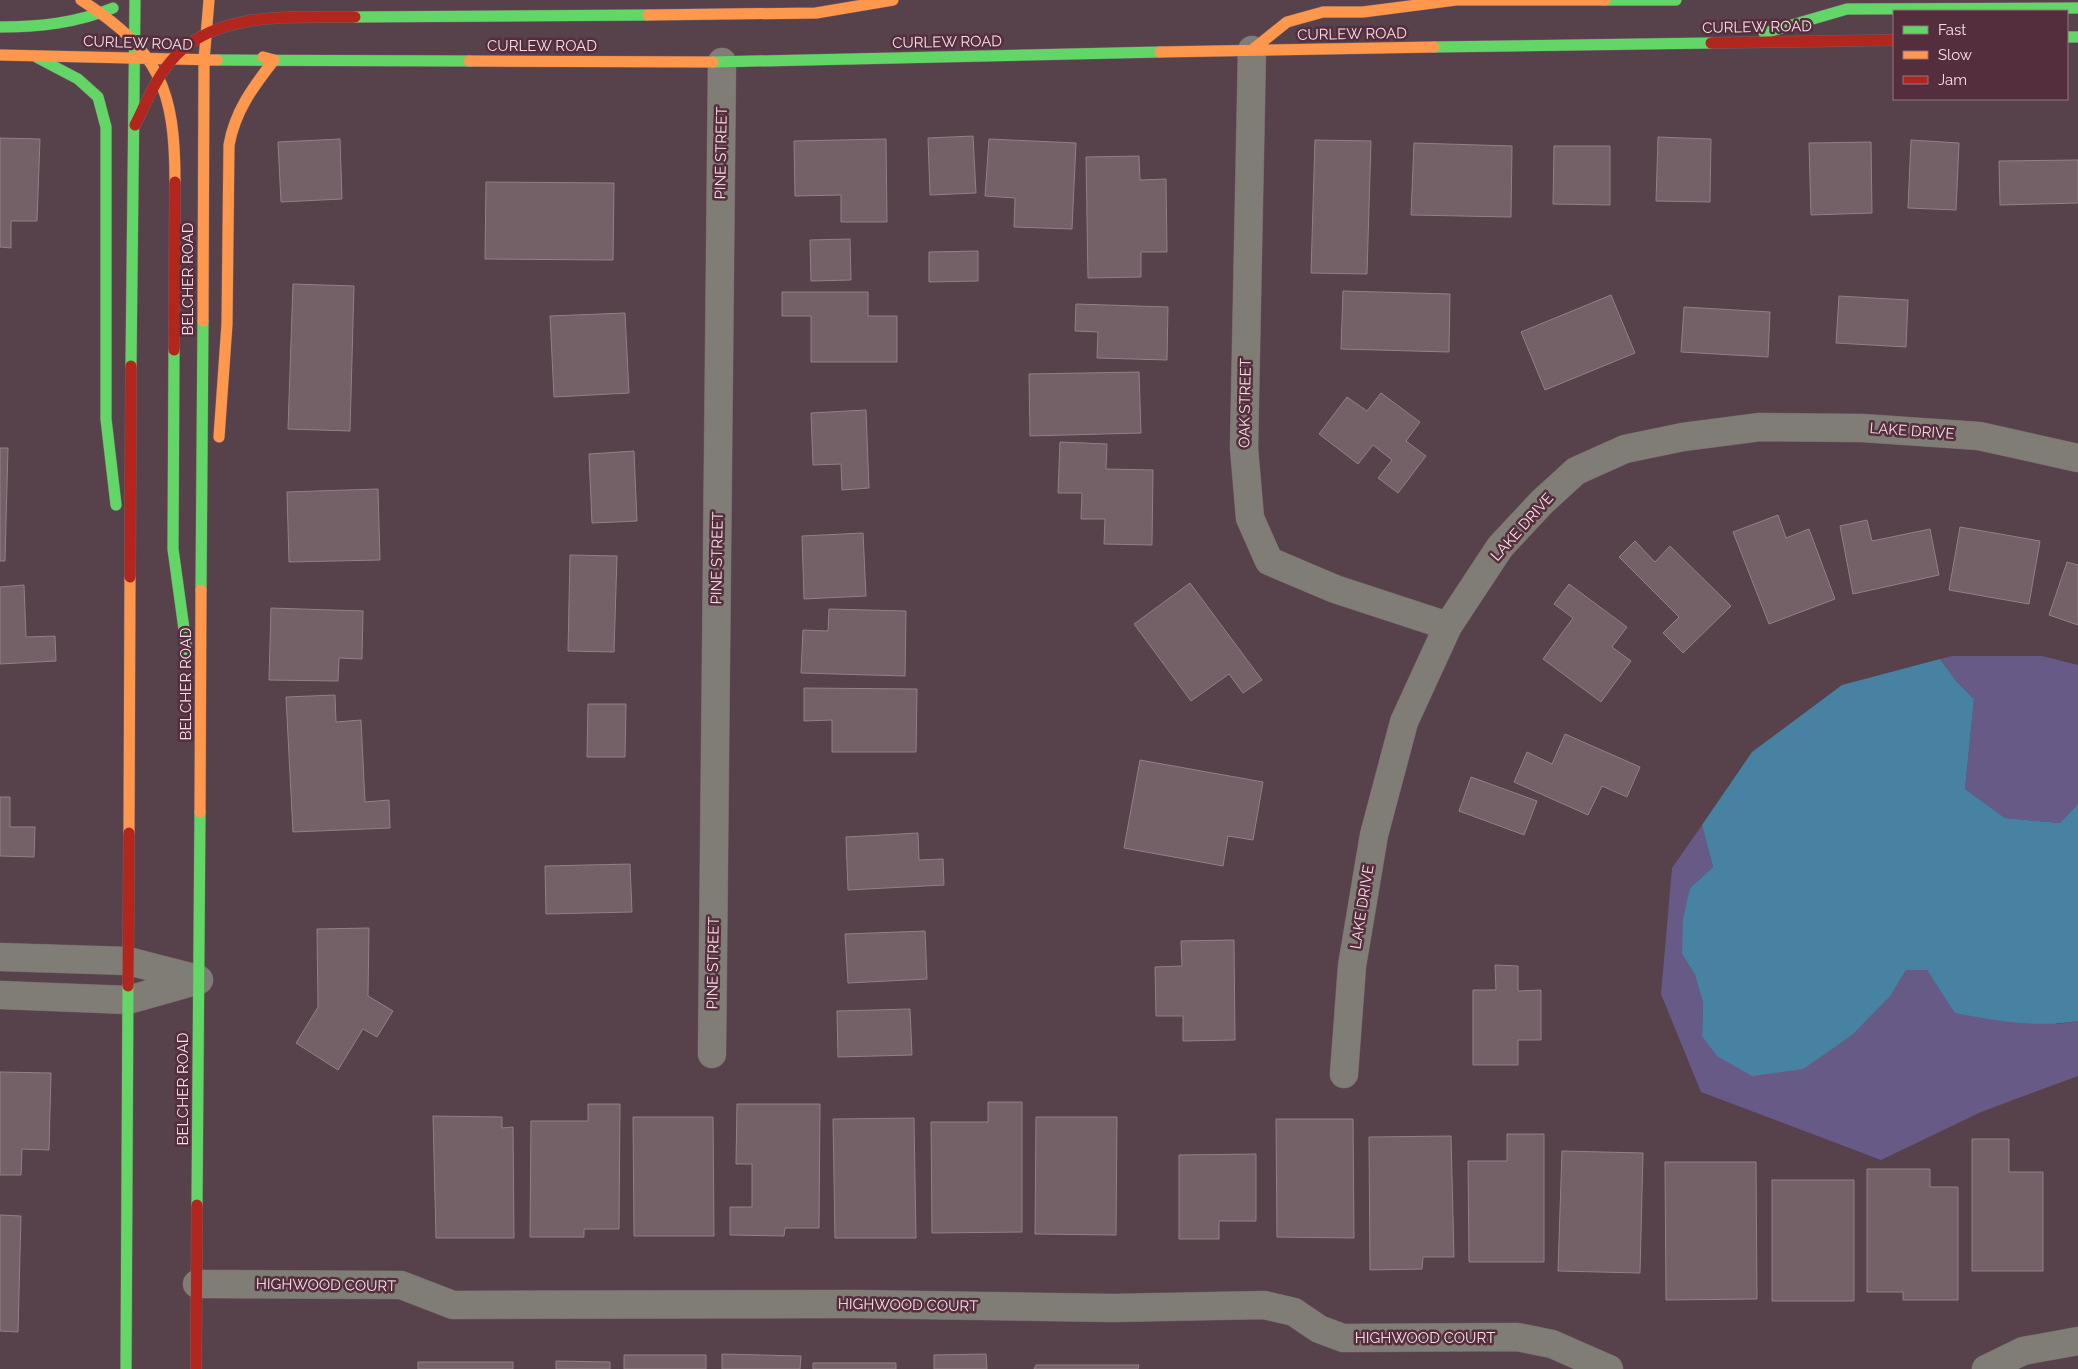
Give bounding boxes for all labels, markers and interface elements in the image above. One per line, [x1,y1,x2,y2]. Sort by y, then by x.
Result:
legend [1893,10,2068,100]
street label: CURLEW ROAD [1702,17,1812,37]
text: Fast [1938,21,1966,39]
street label: CURLEW ROAD [1297,24,1407,44]
street label: CURLEW ROAD [83,32,193,54]
street label: CURLEW ROAD [892,32,1002,52]
street label: CURLEW ROAD [487,37,597,55]
text: Slow [1938,46,1972,64]
text: Jam [1938,71,1967,89]
street label: PINE STREET [711,106,731,200]
street label: BELCHER ROAD [179,222,197,336]
street label: OAK STREET [1235,358,1255,448]
street label: LAKE DRIVE [1869,419,1955,443]
street label: LAKE DRIVE [1487,489,1557,565]
street label: PINE STREET [707,511,727,605]
street label: BELCHER ROAD [177,627,195,741]
street label: LAKE DRIVE [1346,864,1378,950]
street label: PINE STREET [703,916,723,1010]
street label: BELCHER ROAD [174,1032,192,1146]
street label: HIGHWOOD COURT [256,1275,396,1295]
street label: HIGHWOOD COURT [838,1295,978,1315]
street label: HIGHWOOD COURT [1355,1329,1495,1347]

